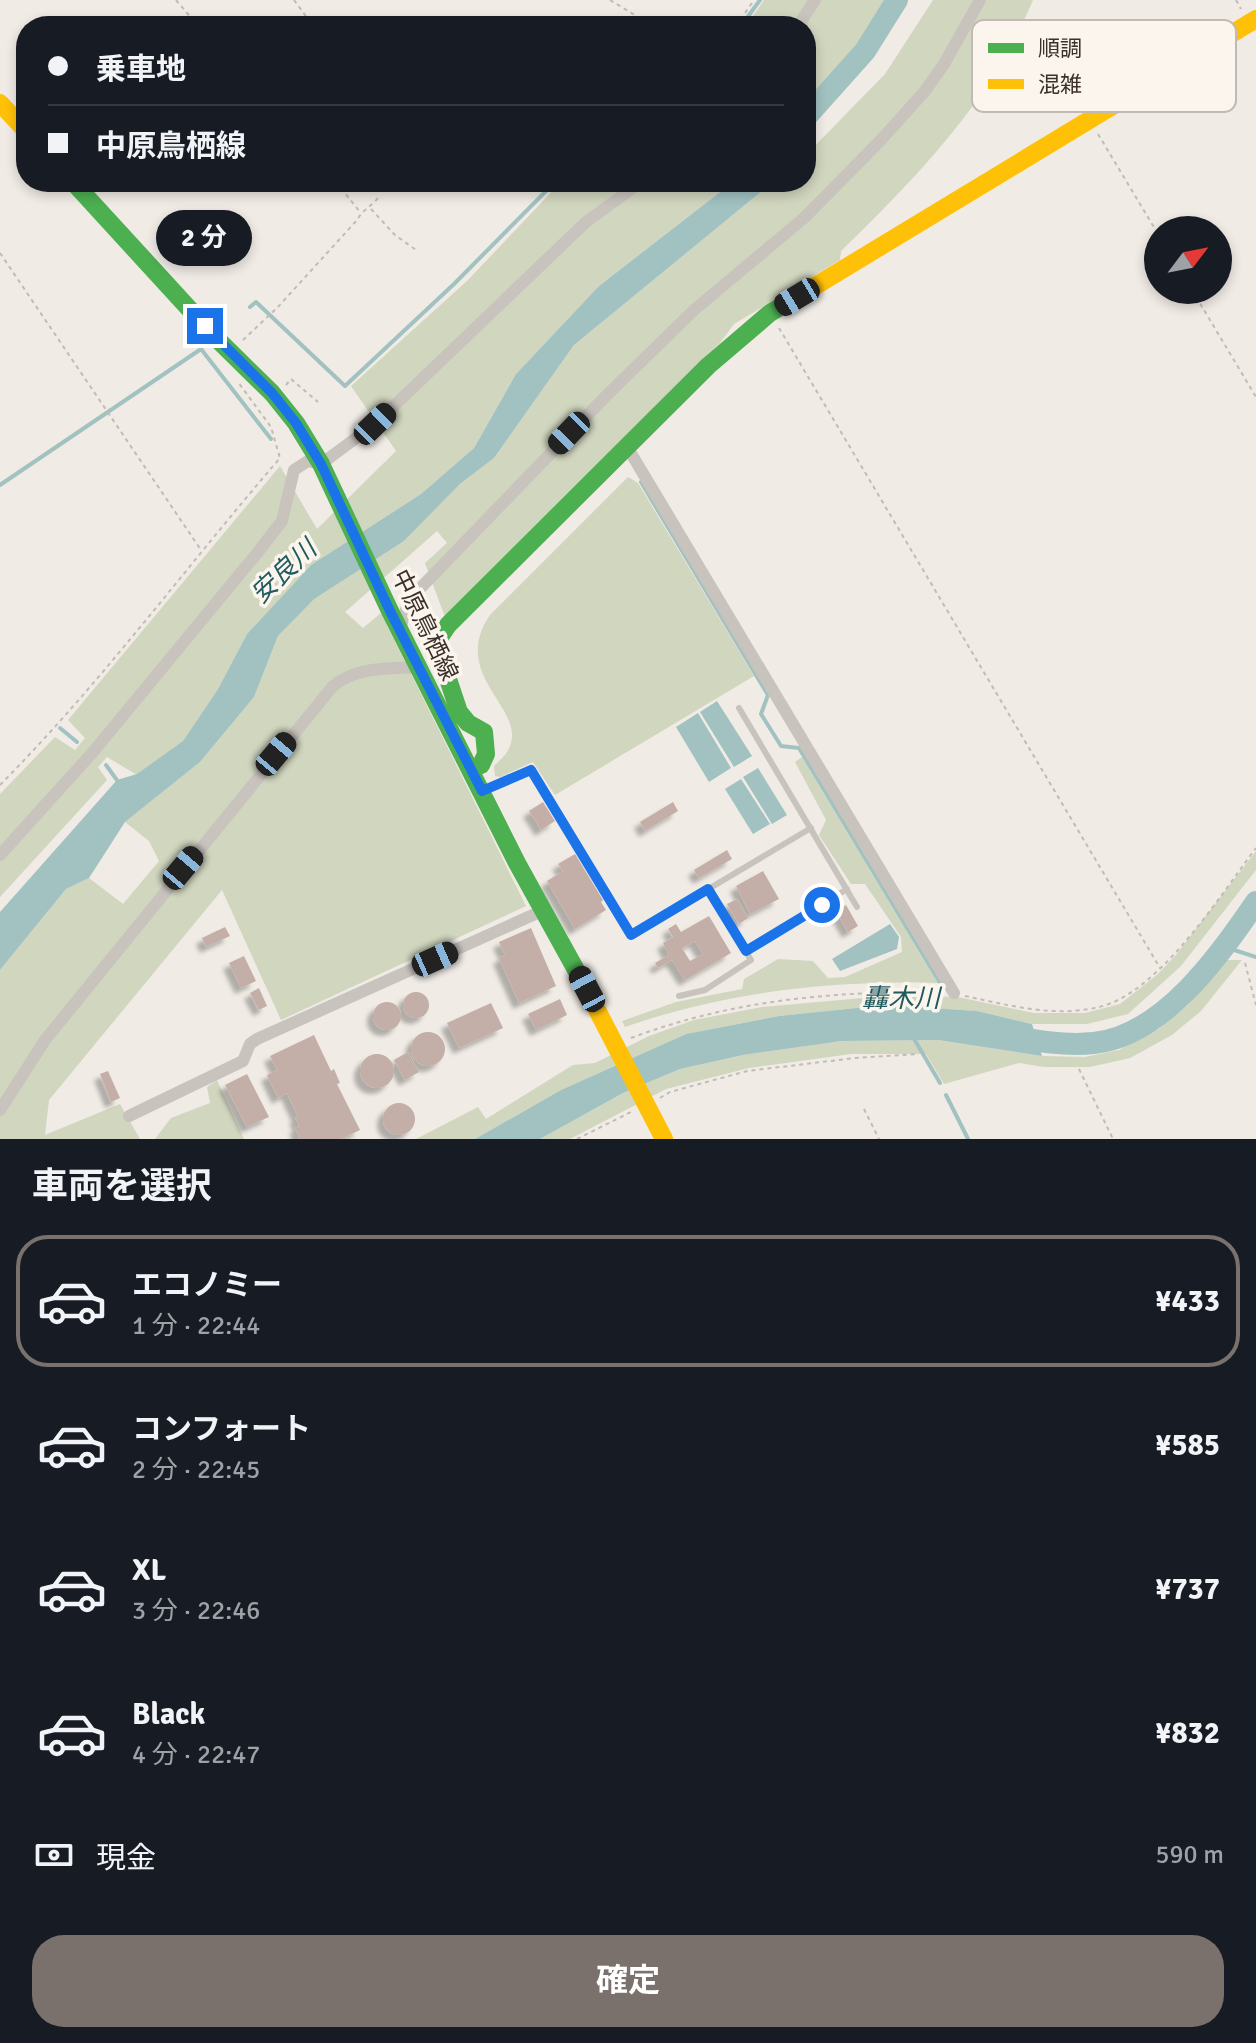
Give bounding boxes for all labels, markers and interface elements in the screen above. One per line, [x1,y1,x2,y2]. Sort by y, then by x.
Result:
legend [972,20,1236,112]
text: 順調 [1038,35,1082,62]
text: 乗車地 [96,51,186,88]
text: 混雑 [1038,71,1082,98]
text: 中原鳥栖線 [96,128,246,165]
callout: 2 分 [157,210,253,266]
north arrow [1144,216,1232,304]
map controls [1144,216,1232,304]
text: 2 分 [181,222,227,254]
car [770,274,824,320]
route end [187,308,223,344]
car [349,399,401,449]
car [544,407,594,459]
water label: 安良川 [245,532,326,610]
street label: 中原鳥栖線 [385,564,465,686]
car [251,728,301,780]
car [158,842,208,894]
route start [804,887,840,923]
car [408,938,462,980]
car [565,962,609,1016]
water label: 轟木川 [862,983,943,1015]
text: 車両を選択 [32,1164,212,1209]
icon: car [36,1265,108,1337]
text: エコノミー [132,1267,282,1304]
text: ¥433 [1155,1283,1220,1320]
text: 1 分 · 22:44 [132,1310,260,1342]
icon: car [36,1409,108,1481]
text: コンフォート [132,1411,311,1448]
text: ¥585 [1155,1427,1220,1464]
text: 2 分 · 22:45 [132,1454,260,1486]
text: XL [132,1552,166,1589]
icon: car [36,1553,108,1625]
text: ¥737 [1155,1571,1220,1608]
text: 3 分 · 22:46 [132,1595,260,1627]
text: Black [132,1696,205,1733]
icon: car [36,1697,108,1769]
text: ¥832 [1155,1715,1220,1752]
text: 4 分 · 22:47 [132,1739,260,1771]
icon: cash [32,1833,76,1877]
text: 590 m [1155,1839,1224,1871]
text: 現金 [96,1840,156,1877]
button: 確定 [32,1935,1224,2027]

